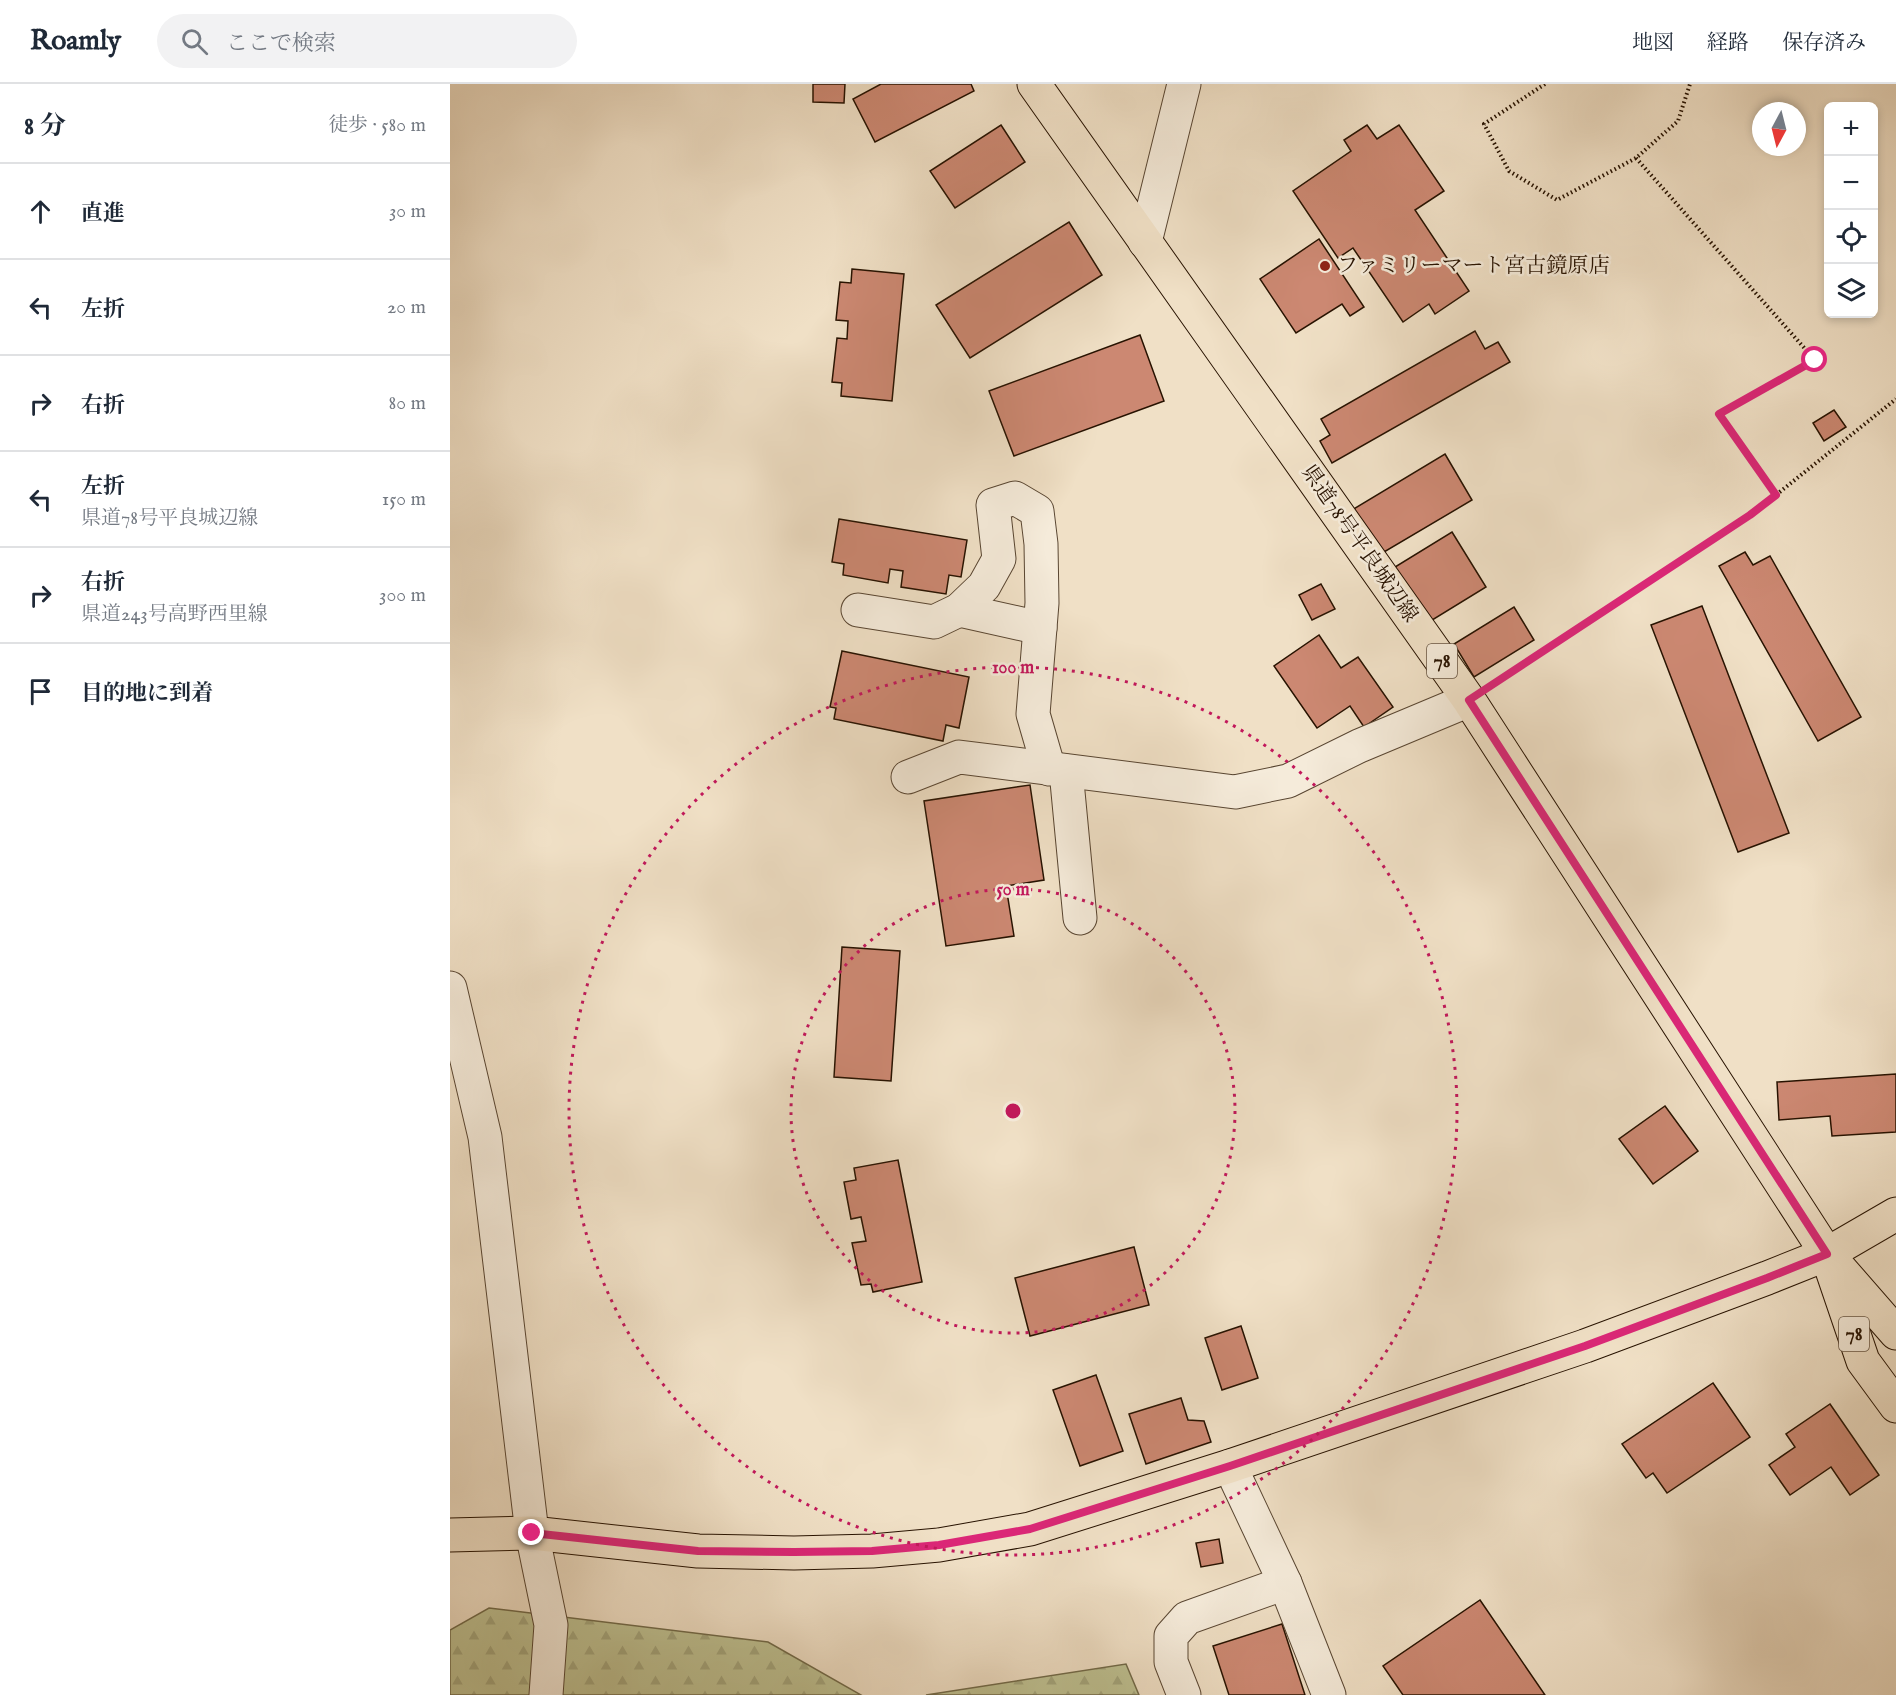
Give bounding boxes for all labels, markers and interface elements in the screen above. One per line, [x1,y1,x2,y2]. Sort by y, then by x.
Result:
search box [157,14,577,68]
text: Roamly [30,24,121,59]
icon: search [178,25,211,58]
text: ここで検索 [226,30,336,58]
text: 地図 [1632,30,1674,57]
text: 経路 [1707,30,1749,57]
text: 保存済み [1782,30,1866,57]
north arrow [1752,102,1806,156]
map controls [1824,102,1878,318]
button: + [1824,102,1878,156]
text: 8 分 [24,110,66,143]
text: 徒歩 · 580 m [328,113,426,138]
button: − [1824,156,1878,210]
icon: ahead [24,195,57,228]
text: 30 m [389,199,426,224]
text: 直進 [81,200,125,228]
button: locate [1824,210,1878,264]
place label: ファミリーマート宮古鏡原店 [1337,253,1610,280]
marker: ファミリーマート宮古鏡原店 [1318,259,1332,273]
button: layers [1824,264,1878,318]
icon: left [24,291,57,324]
text: 20 m [387,295,426,320]
text: 左折 [81,296,125,324]
route start [1801,346,1827,372]
icon: right [24,387,57,420]
text: 80 m [389,391,426,416]
text: 右折 [81,392,125,420]
street label: 県道78号平良城辺線 [1295,460,1423,628]
text: 左折 [81,473,125,501]
icon: left [24,483,57,516]
text: 150 m [382,487,426,512]
text: 県道78号平良城辺線 [81,506,258,531]
text: 右折 [81,569,125,597]
icon: right [24,579,57,612]
text: 300 m [379,583,426,608]
text: 県道243号高野西里線 [81,602,268,627]
road number: 78 [1427,644,1457,678]
text: 100 m [992,657,1034,680]
icon: arrive [24,675,57,708]
text: 目的地に到着 [81,680,213,708]
text: 50 m [996,879,1030,902]
centre of rings [1003,1101,1023,1121]
road number: 78 [1839,1317,1869,1351]
route end [518,1519,544,1545]

